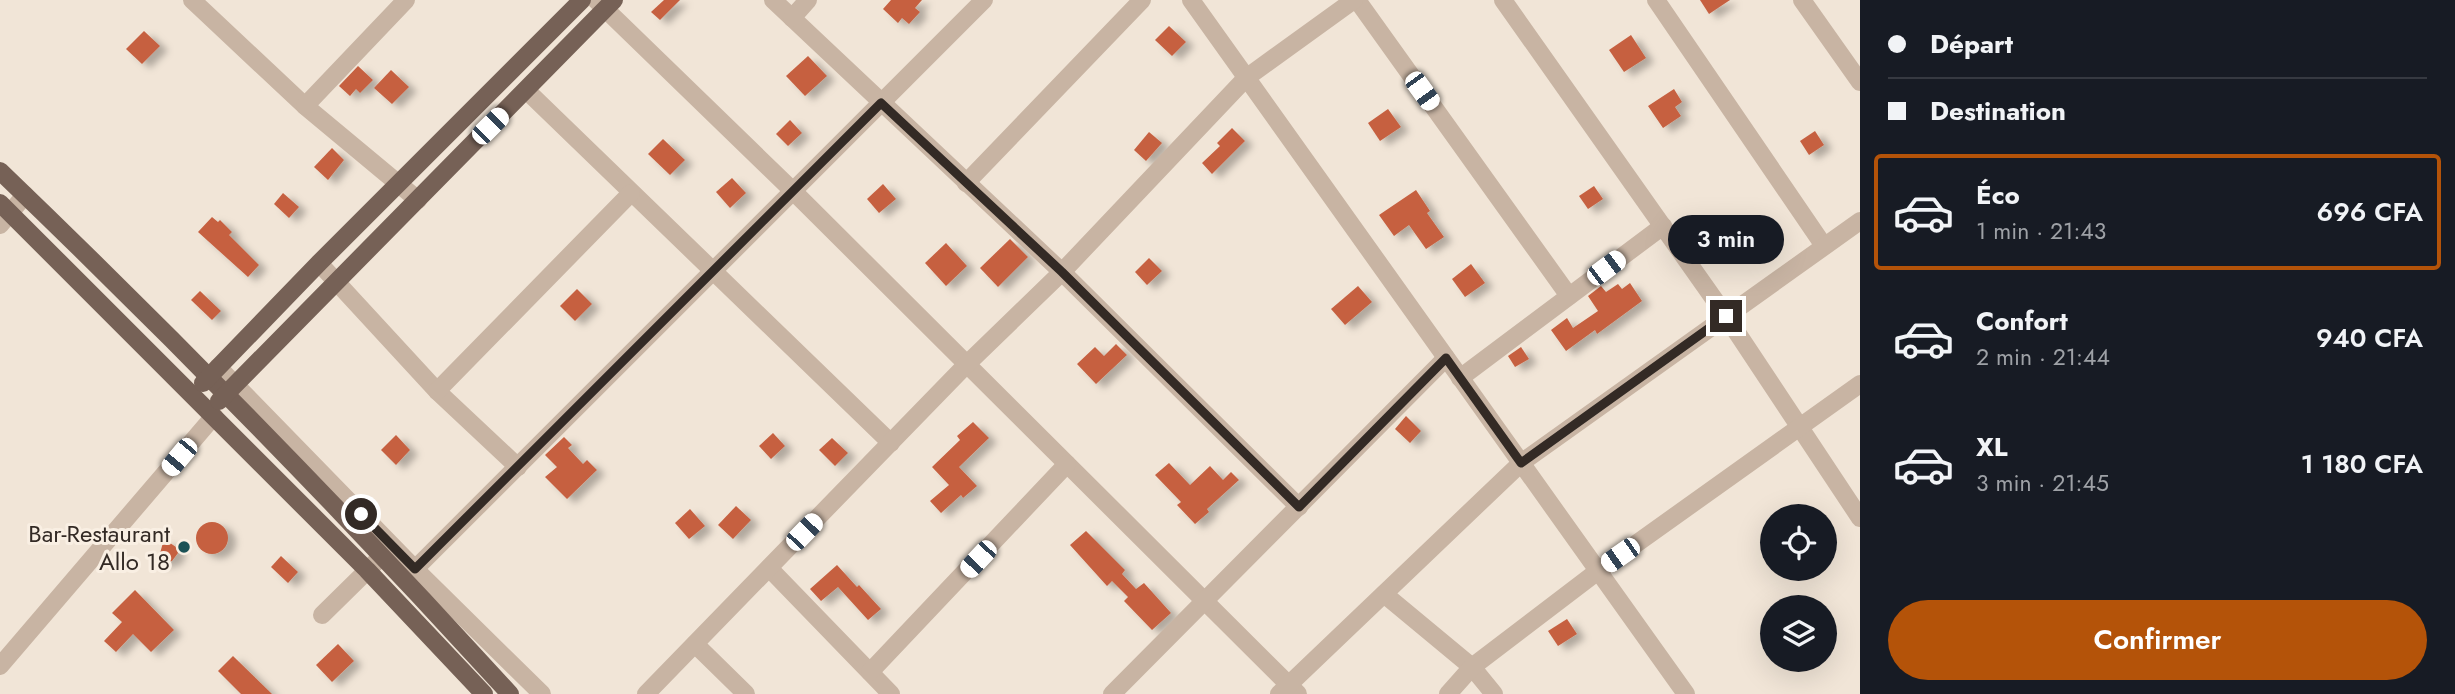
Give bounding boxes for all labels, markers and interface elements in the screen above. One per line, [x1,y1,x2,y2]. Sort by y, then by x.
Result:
text: Départ [1930,25,2013,63]
car [1402,68,1443,114]
text: Destination [1930,92,2066,130]
car [468,104,513,148]
text: Éco [1976,176,2020,214]
icon: car [1892,181,1955,244]
text: 696 CFA [2317,193,2423,231]
text: 1 min · 21:43 [1976,214,2106,248]
callout: 3 min [1668,215,1784,264]
text: 3 min [1697,222,1755,256]
car [1583,247,1630,289]
route end [1710,300,1742,332]
text: Confort [1976,302,2068,340]
icon: car [1892,307,1955,370]
text: 940 CFA [2316,319,2423,357]
text: 2 min · 21:44 [1976,340,2110,374]
text: XL [1976,428,2008,466]
icon: car [1892,433,1955,496]
car [158,434,201,480]
text: 1 180 CFA [2301,445,2423,483]
text: 3 min · 21:45 [1976,466,2109,500]
route start [345,498,377,530]
map controls [1760,504,1837,672]
button: locate [1760,504,1837,581]
car [782,510,827,554]
place label: Bar-Restaurant Allo 18 [28,516,170,579]
car [1597,534,1644,576]
car [956,536,1001,582]
marker: Bar-Restaurant Allo 18 [176,539,192,555]
button: layers [1760,595,1837,672]
button: Confirmer [1888,600,2427,680]

